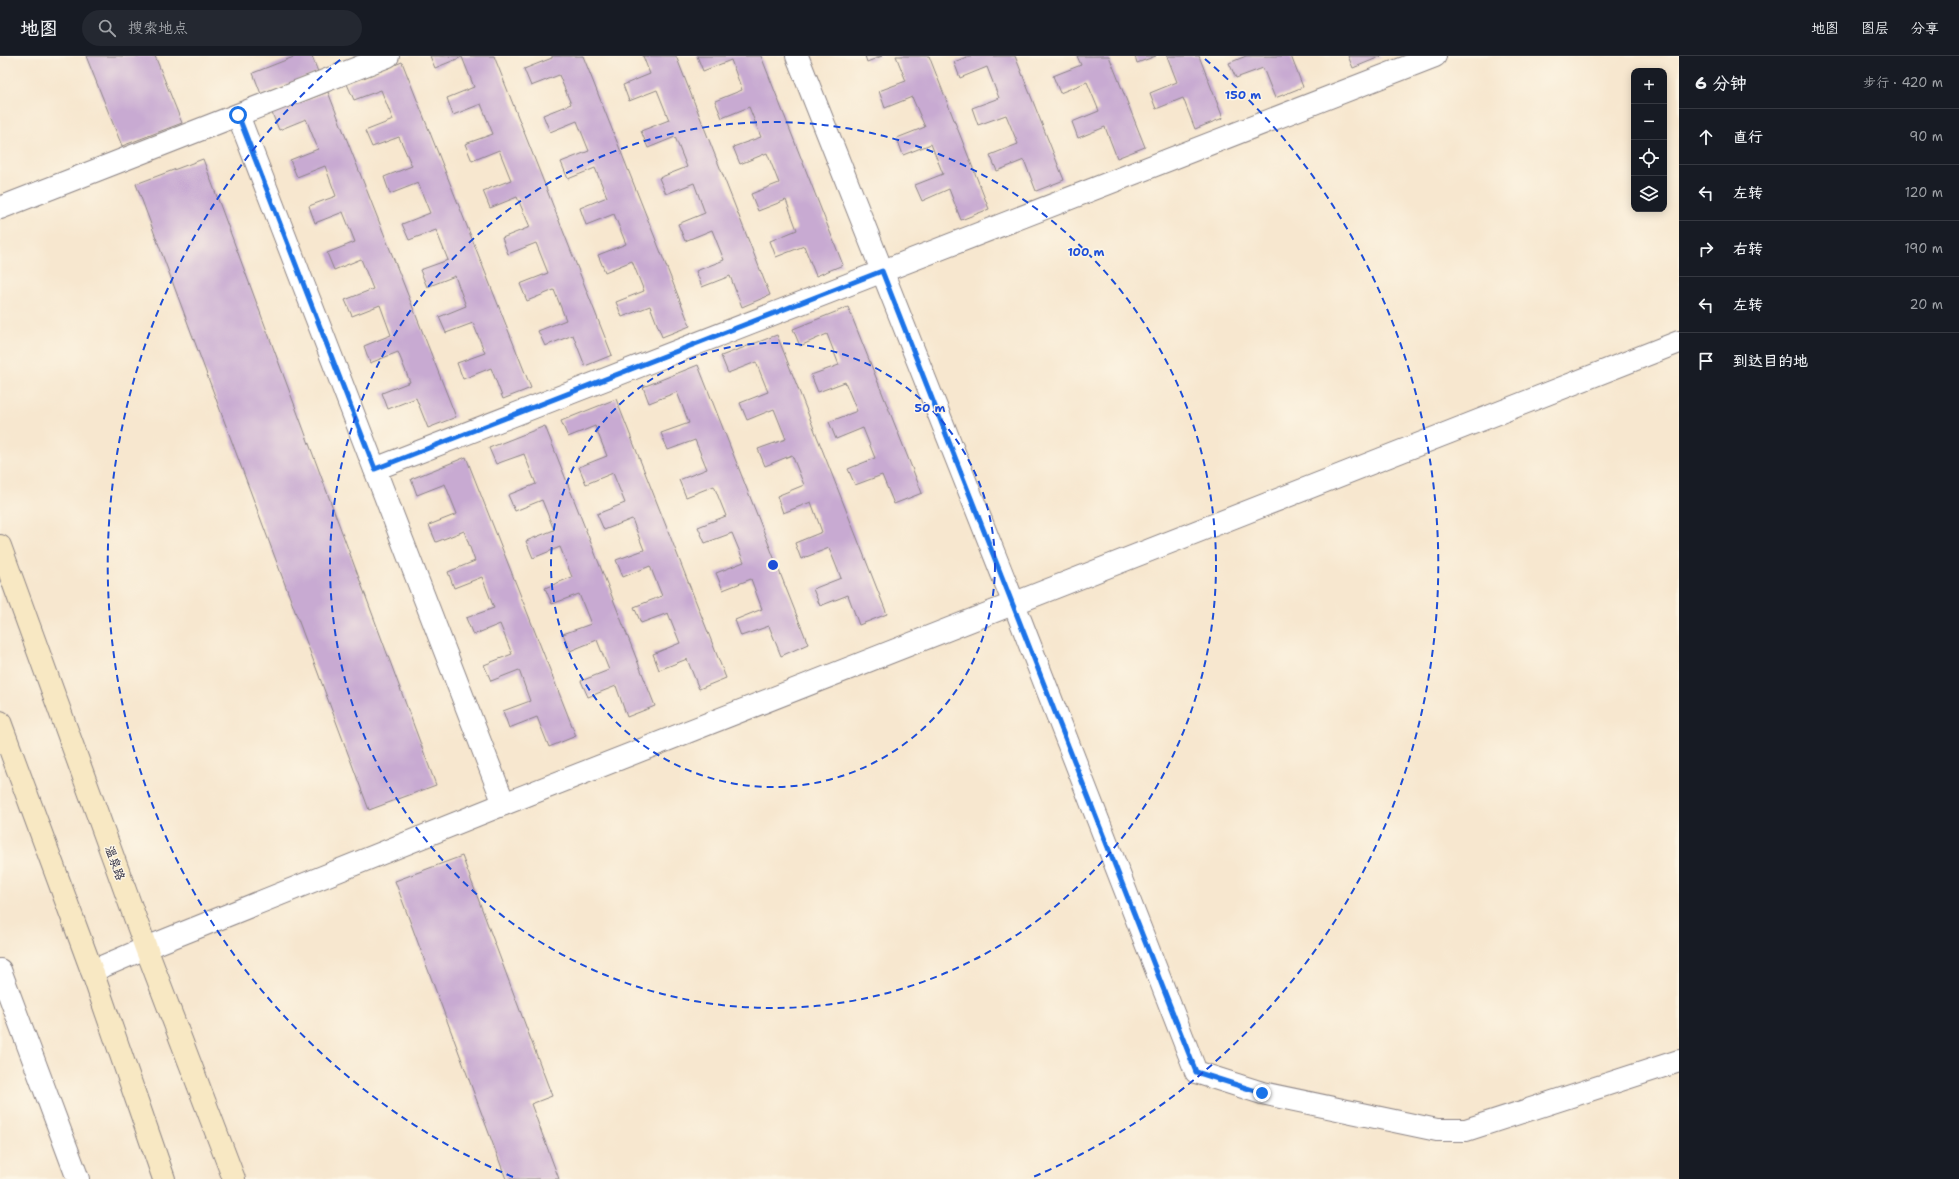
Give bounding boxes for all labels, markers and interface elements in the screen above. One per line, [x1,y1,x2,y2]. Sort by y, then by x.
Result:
search box [82,10,362,46]
text: 地图 [20,16,58,41]
icon: search [96,17,118,39]
text: 搜索地点 [128,18,188,38]
text: 地图 [1811,19,1839,37]
text: 图层 [1861,19,1889,37]
text: 分享 [1911,19,1939,37]
map controls [1631,68,1667,212]
button: + [1631,68,1667,104]
text: 6 分钟 [1695,72,1747,94]
text: 步行 · 420 m [1863,74,1943,91]
text: 150 m [1225,87,1261,103]
button: − [1631,104,1667,140]
route start [229,106,247,124]
icon: ahead [1695,126,1717,148]
text: 直行 [1733,127,1763,147]
text: 90 m [1909,128,1943,145]
button: locate [1631,140,1667,176]
button: layers [1631,176,1667,212]
icon: left [1695,182,1717,204]
text: 左转 [1733,183,1763,203]
text: 120 m [1905,184,1943,201]
icon: right [1695,238,1717,260]
text: 右转 [1733,239,1763,259]
text: 190 m [1904,240,1943,257]
text: 100 m [1068,244,1105,260]
icon: left [1695,294,1717,316]
text: 左转 [1733,295,1763,315]
text: 20 m [1910,296,1943,313]
icon: arrive [1695,350,1717,372]
text: 到达目的地 [1733,351,1808,371]
text: 50 m [915,400,946,416]
centre of rings [766,558,780,572]
street label: 温泉路 [101,843,129,883]
route end [1253,1084,1271,1102]

